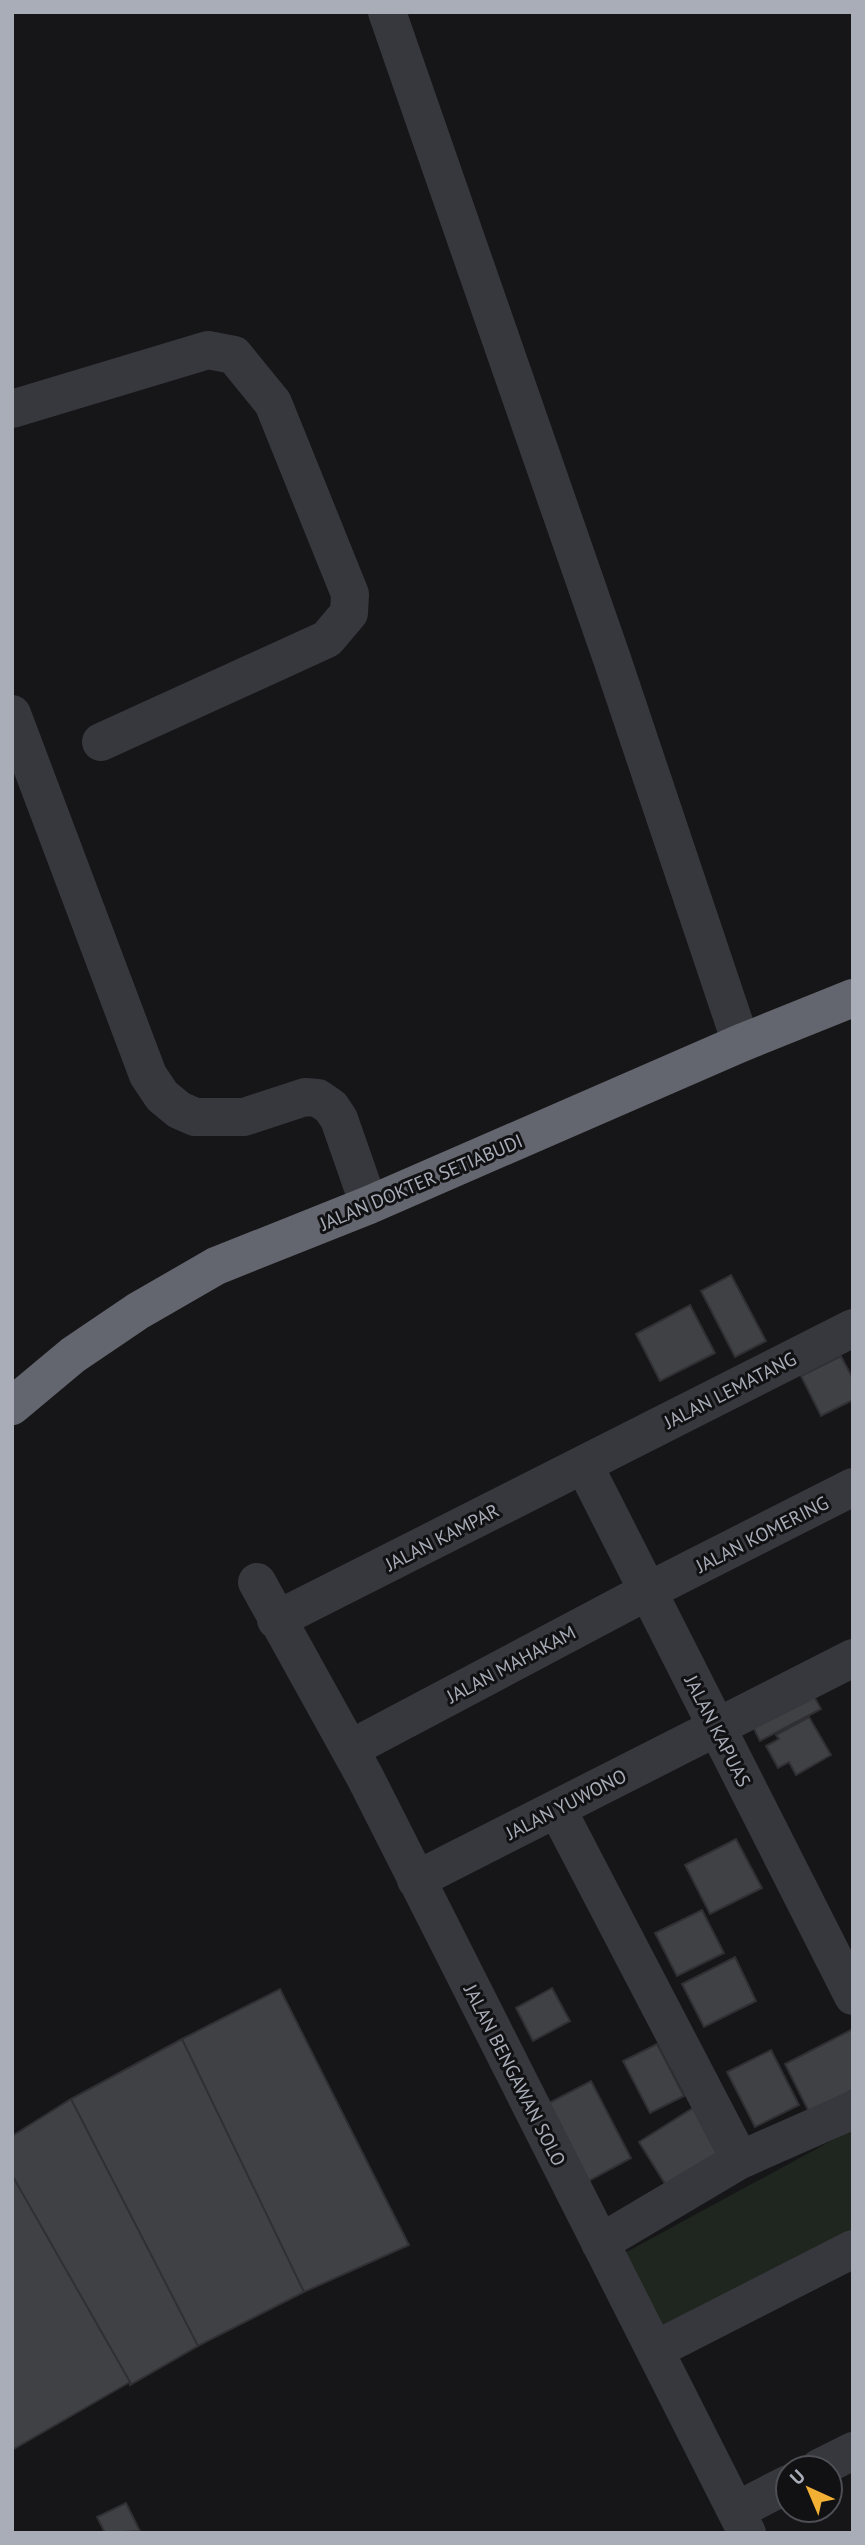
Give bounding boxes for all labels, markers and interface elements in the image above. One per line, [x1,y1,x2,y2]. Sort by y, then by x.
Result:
street label: JALAN DOKTER SETIABUDI [315,1128,526,1236]
street label: JALAN LEMATANG [659,1346,800,1434]
street label: JALAN KOMERING [691,1490,832,1578]
street label: JALAN KAMPAR [380,1498,503,1576]
street label: JALAN MAHAKAM [441,1620,580,1709]
street label: JALAN KAPUAS [679,1670,756,1791]
street label: JALAN YUWONO [501,1763,630,1845]
street label: JALAN BENGAWAN SOLO [458,1979,571,2170]
north arrow [774,2454,844,2524]
text: U [785,2464,810,2490]

